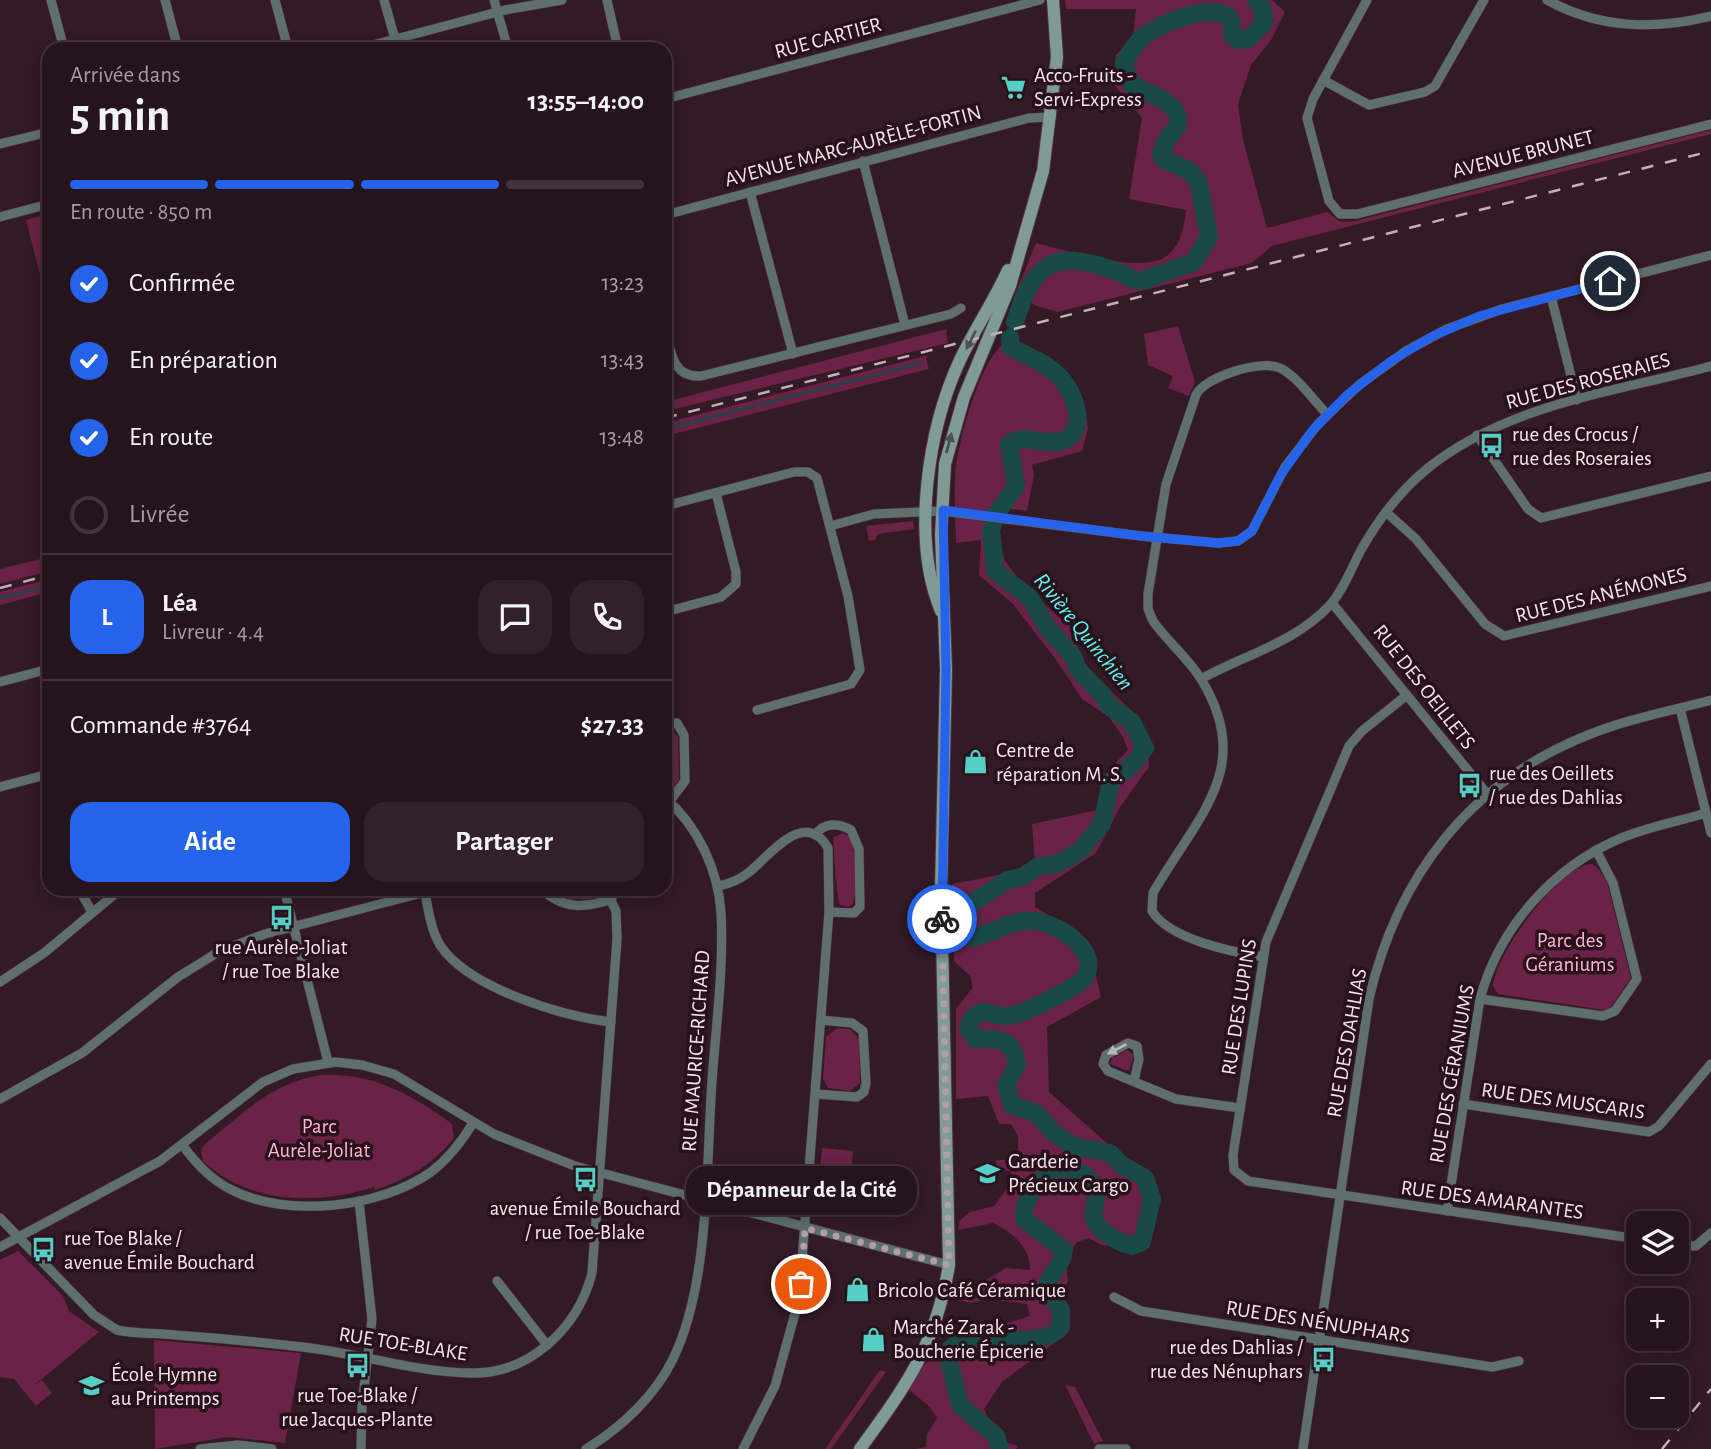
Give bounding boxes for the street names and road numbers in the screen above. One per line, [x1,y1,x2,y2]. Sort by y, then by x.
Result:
street label: RUE CARTIER [772,14,884,62]
street label: AVENUE MARC-AURÈLE-FORTIN [722,100,984,190]
street label: AVENUE BRUNET [1450,126,1596,182]
street label: RUE DES ROSERAIES [1504,349,1673,413]
street label: RUE DES ANÉMONES [1513,562,1689,626]
street label: RUE DES OEILLETS [1369,621,1479,753]
street label: RUE DES LUPINS [1218,937,1260,1077]
street label: RUE MAURICE-RICHARD [678,949,714,1153]
street label: RUE DES DAHLIAS [1324,967,1370,1119]
street label: RUE DES GÉRANIUMS [1424,983,1478,1165]
street label: RUE DES MUSCARIS [1480,1079,1646,1123]
street label: RUE DES AMARANTES [1399,1177,1585,1223]
street label: RUE DES NÉNUPHARS [1225,1295,1412,1347]
street label: RUE TOE-BLAKE [337,1323,469,1365]

